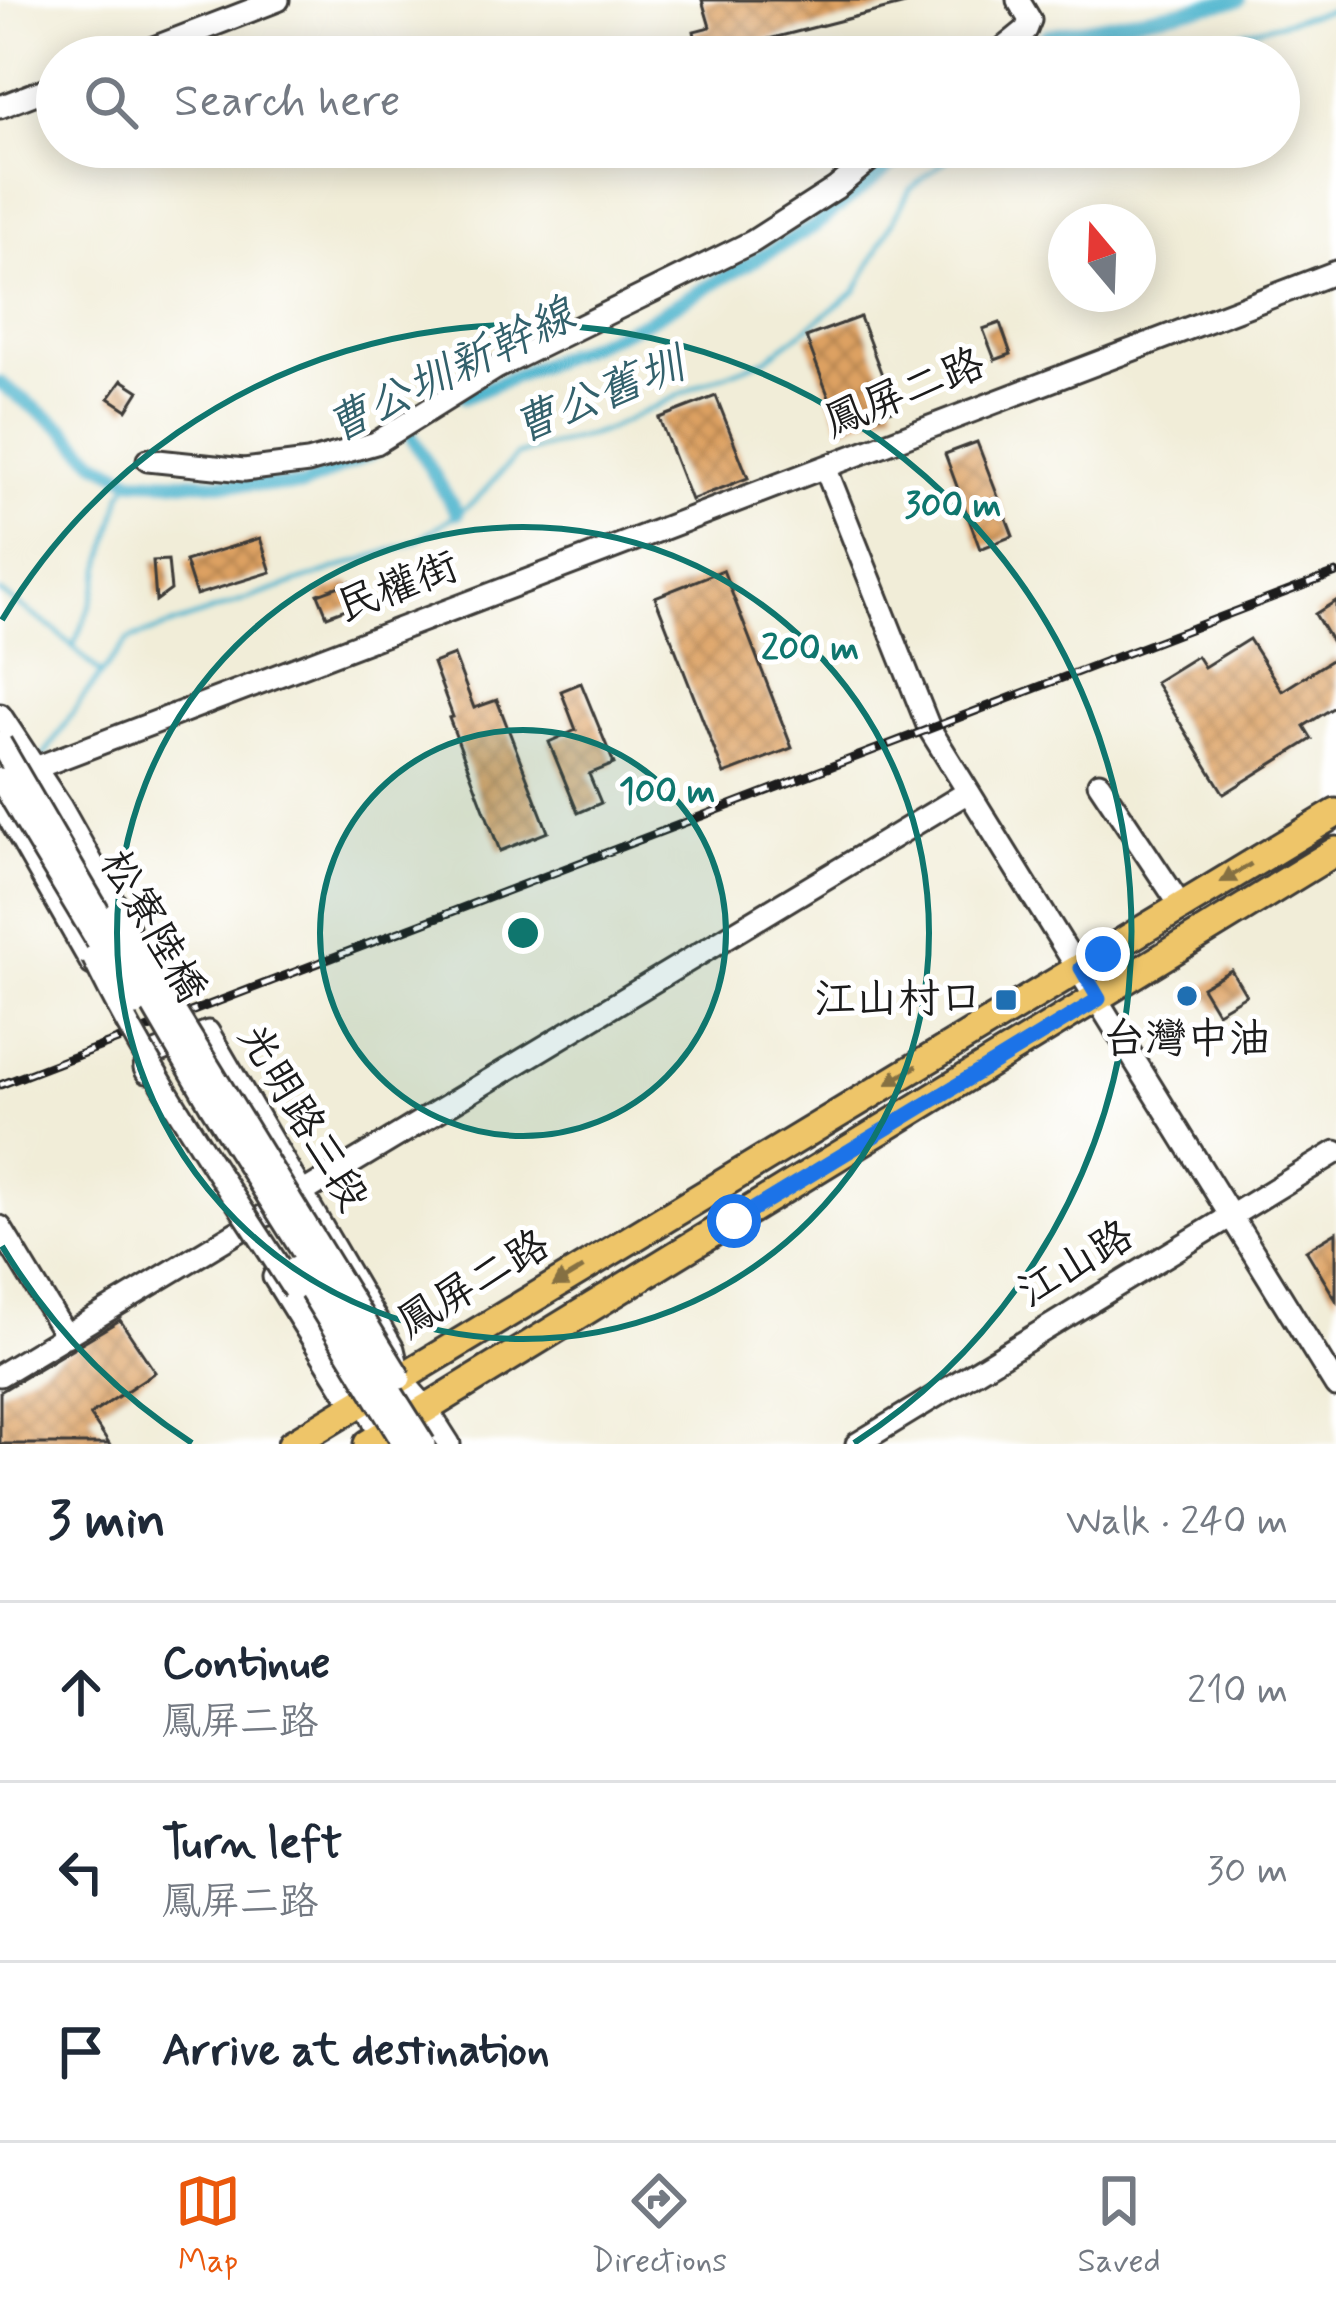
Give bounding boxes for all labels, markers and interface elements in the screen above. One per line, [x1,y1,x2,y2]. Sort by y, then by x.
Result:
search box [36,36,1300,168]
icon: search [78,69,144,135]
text: Search here [174,73,401,132]
north arrow [1048,204,1156,312]
water label: 曹公圳新幹線 [317,285,587,458]
water label: 曹公舊圳 [504,334,697,458]
street label: 鳳屏二路 [817,337,993,451]
text: 300 m [905,483,1001,530]
street label: 民權街 [329,540,467,636]
text: 200 m [761,626,859,673]
text: 100 m [619,769,715,816]
street label: 松寮陸橋 [86,840,218,1014]
one-way arrow [1219,862,1253,883]
centre of rings [502,912,544,954]
route end [1076,927,1130,981]
place label: 江山村口 [814,973,982,1028]
marker: 台灣中油 [1174,983,1200,1009]
marker: 江山村口 [993,987,1019,1013]
place label: 台灣中油 [1103,1013,1271,1068]
street label: 光明路三段 [224,1014,380,1222]
one-way arrow [885,1064,919,1085]
route start [707,1194,761,1248]
street label: 江山路 [1008,1209,1144,1321]
street label: 鳳屏二路 [388,1218,560,1352]
one-way arrow [551,1266,585,1287]
text: 3 min [48,1489,166,1555]
text: Walk · 240 m [1066,1497,1288,1548]
text: Continue [162,1635,330,1694]
icon: ahead [48,1659,114,1725]
text: 210 m [1187,1666,1288,1717]
text: 鳳屏二路 [162,1698,318,1749]
text: Turn left [162,1815,342,1874]
icon: left [48,1839,114,1905]
text: 30 m [1206,1846,1288,1897]
text: 鳳屏二路 [162,1878,318,1929]
icon: arrive [48,2019,114,2085]
text: Arrive at destination [162,2022,550,2081]
tab: Map [175,2168,241,2284]
tab: Directions [591,2168,727,2284]
tab: Saved [1077,2168,1161,2284]

